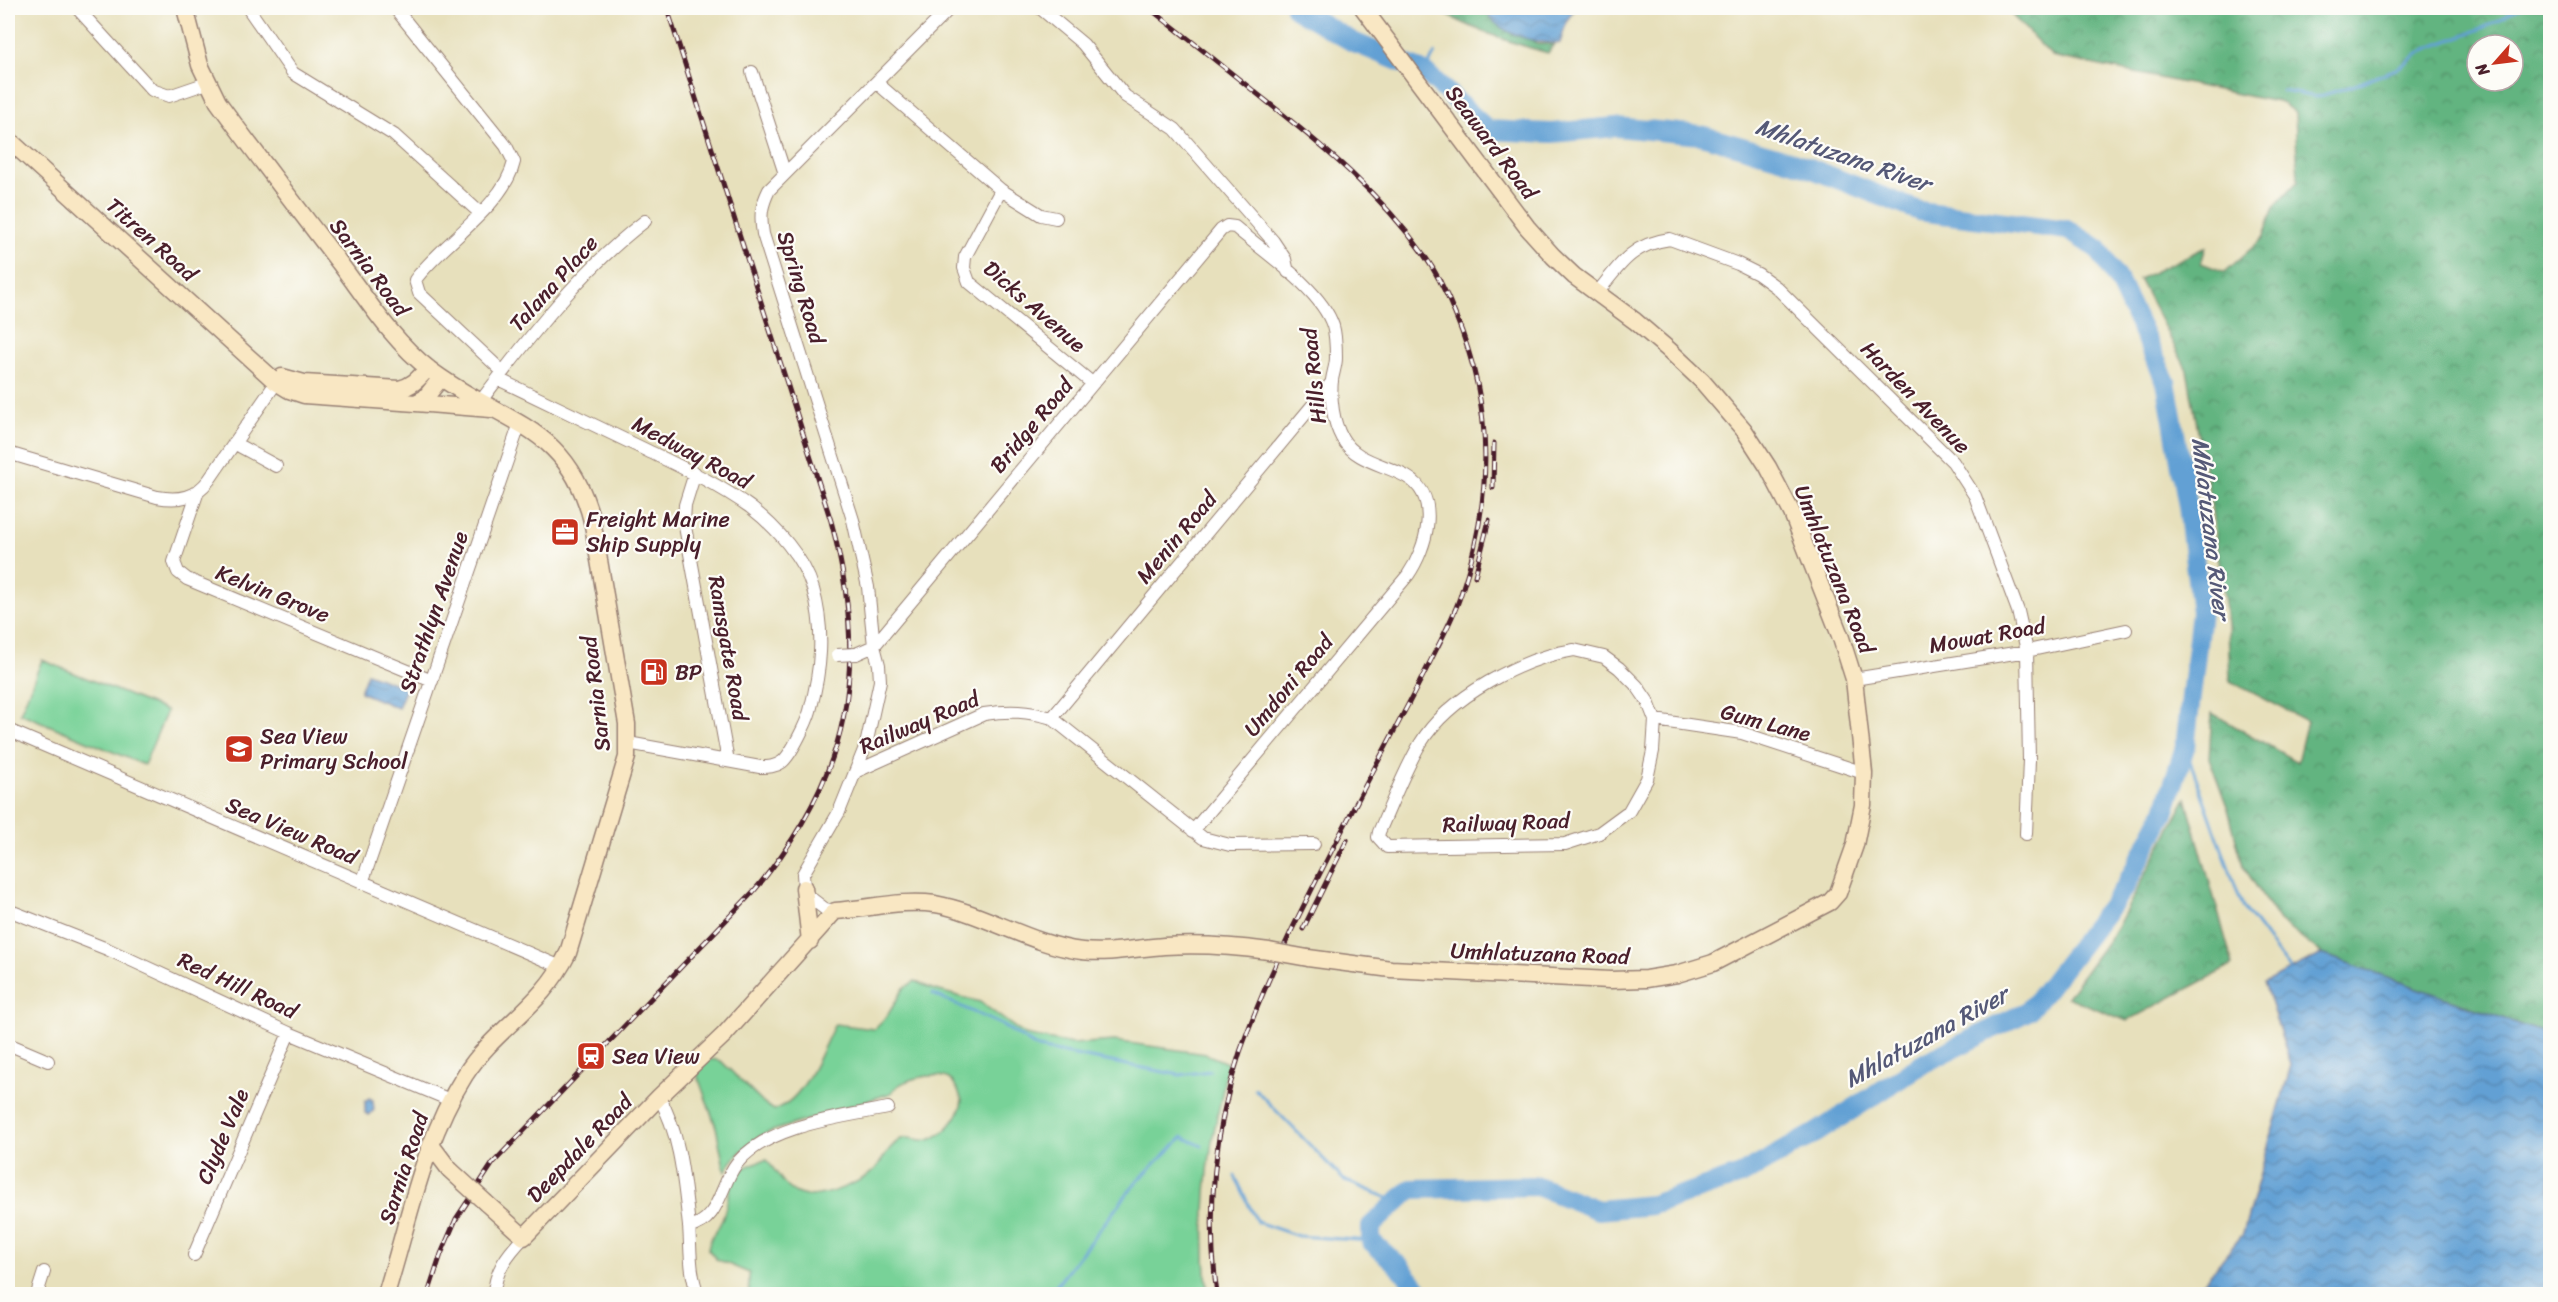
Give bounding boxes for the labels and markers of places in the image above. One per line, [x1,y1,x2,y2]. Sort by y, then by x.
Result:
place label: Freight Marine Ship Supply [586,500,730,564]
office icon: Freight Marine Ship Supply [549,516,581,548]
place label: BP [675,653,702,692]
fuel station icon: BP [638,656,670,688]
place label: Sea View Primary School [260,717,408,781]
school or university icon: Sea View Primary School [223,733,255,765]
place label: Sea View [612,1037,700,1076]
station icon: Sea View [575,1040,607,1072]

